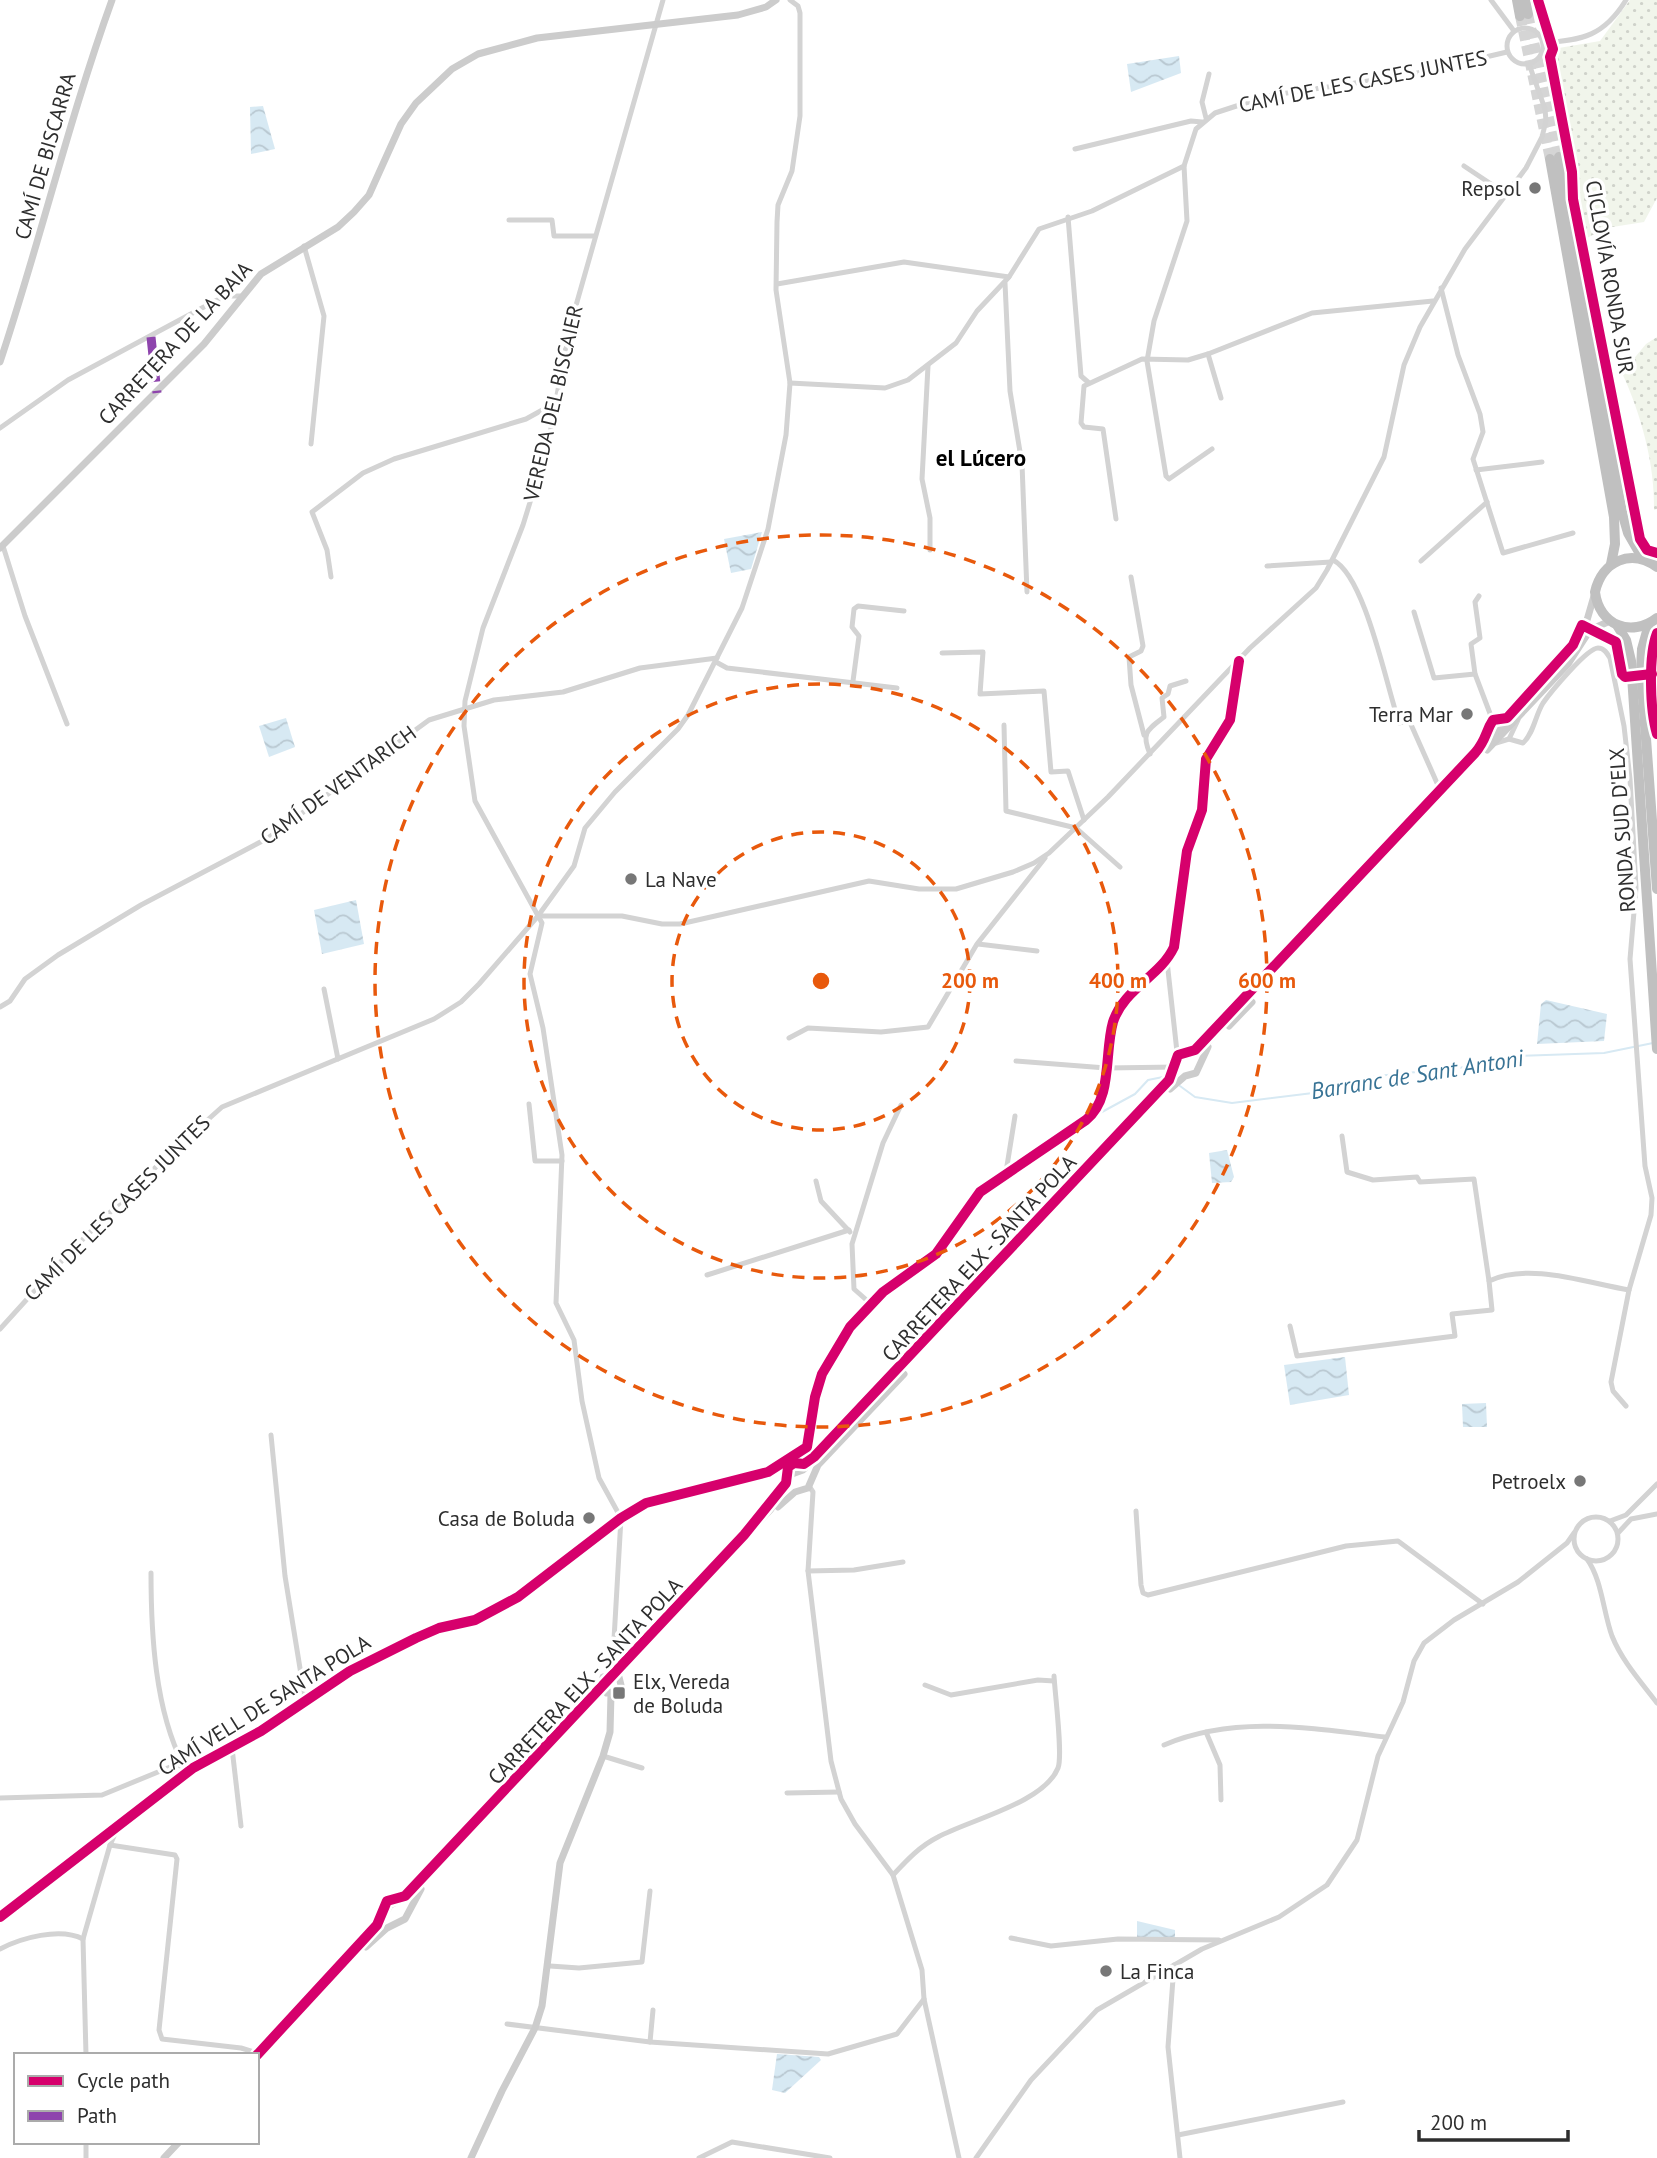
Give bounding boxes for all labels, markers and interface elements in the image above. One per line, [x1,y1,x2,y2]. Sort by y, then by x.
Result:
street label: CAMÍ DE LES CASES JUNTES [1237,44,1489,118]
street label: CAMÍ DE BISCARRA [8,69,82,243]
place label: Repsol [1461,175,1521,202]
street label: CICLOVÍA RONDA SUR [1580,178,1640,376]
marker: Repsol [1527,180,1543,196]
street label: CARRETERA DE LA BAIA [92,255,258,430]
street label: VEREDA DEL BISCAIER [517,302,589,505]
district label: el Lúcero [936,443,1026,472]
place label: Terra Mar [1369,701,1453,728]
marker: Terra Mar [1459,706,1475,722]
street label: CAMÍ DE VENTARICH [255,719,421,851]
street label: RONDA SUD D'ELX [1603,747,1641,913]
place label: La Nave [645,866,717,893]
marker: La Nave [623,871,639,887]
text: 200 m [941,967,999,994]
text: 400 m [1089,967,1147,994]
text: 600 m [1238,967,1296,994]
centre of rings [809,969,833,993]
water label: Barranc de Sant Antoni [1309,1043,1526,1105]
street label: CAMÍ DE LES CASES JUNTES [18,1109,216,1307]
street label: CARRETERA ELX - SANTA POLA [876,1148,1083,1367]
place label: Petroelx [1491,1468,1566,1495]
marker: Petroelx [1572,1473,1588,1489]
place label: Casa de Boluda [438,1505,575,1532]
marker: Casa de Boluda [581,1510,597,1526]
street label: CARRETERA ELX - SANTA POLA [482,1571,689,1790]
street label: CAMÍ VELL DE SANTA POLA [153,1628,376,1781]
place label: Elx, Vereda de Boluda [633,1668,730,1719]
marker: Elx, Vereda de Boluda [611,1685,627,1701]
place label: La Finca [1120,1958,1194,1985]
marker: La Finca [1098,1963,1114,1979]
legend [14,2053,259,2144]
text: Cycle path [77,2067,170,2094]
scale bar [1419,2098,1568,2142]
text: Path [77,2102,117,2129]
text: 200 m [1430,2109,1487,2136]

